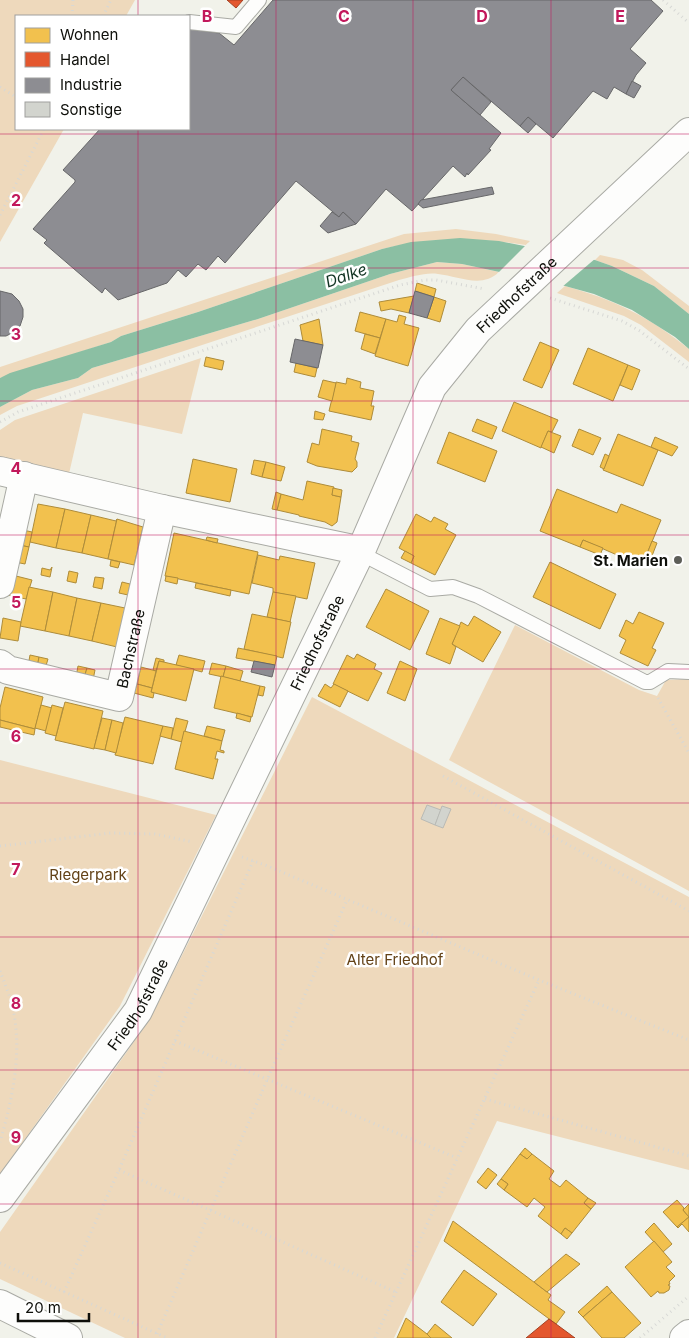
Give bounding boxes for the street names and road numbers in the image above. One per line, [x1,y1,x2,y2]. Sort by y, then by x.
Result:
street label: Friedhofstraße [472,252,561,337]
street label: Friedhofstraße [285,592,348,693]
street label: Bachstraße [112,607,148,690]
street label: Friedhofstraße [103,955,172,1054]

